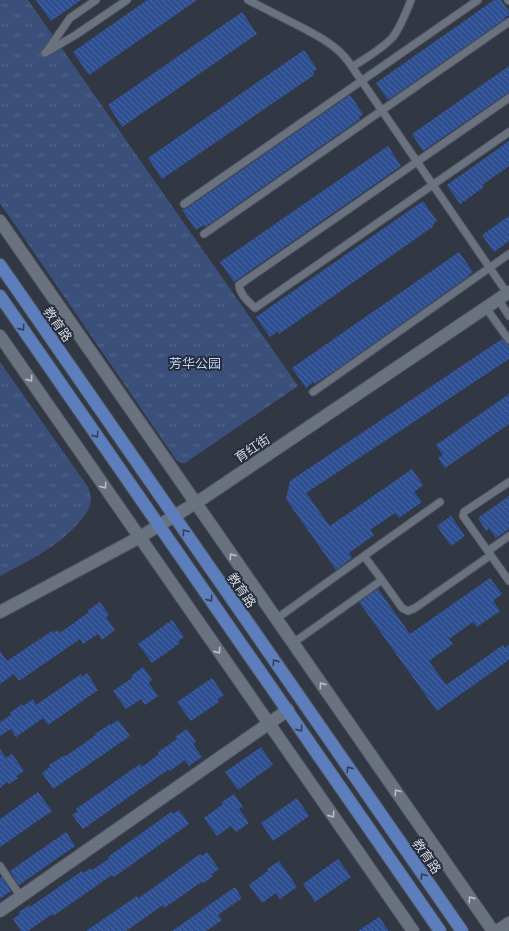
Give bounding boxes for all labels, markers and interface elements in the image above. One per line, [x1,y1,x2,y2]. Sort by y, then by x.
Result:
street label: 教育路 [39,303,76,345]
one-way arrow [17,324,25,331]
park label: 芳华公园 [169,355,221,372]
one-way arrow [25,375,32,382]
one-way arrow [91,430,98,437]
street label: 育红街 [231,430,273,466]
one-way arrow [99,482,106,489]
one-way arrow [183,530,190,537]
one-way arrow [230,553,237,560]
street label: 教育路 [223,569,260,611]
one-way arrow [205,595,213,602]
one-way arrow [213,646,220,653]
one-way arrow [273,660,280,667]
one-way arrow [320,683,327,690]
one-way arrow [295,725,303,732]
one-way arrow [346,766,354,773]
one-way arrow [394,789,402,796]
one-way arrow [327,811,335,818]
street label: 教育路 [408,835,445,877]
one-way arrow [420,873,428,880]
one-way arrow [468,896,476,903]

